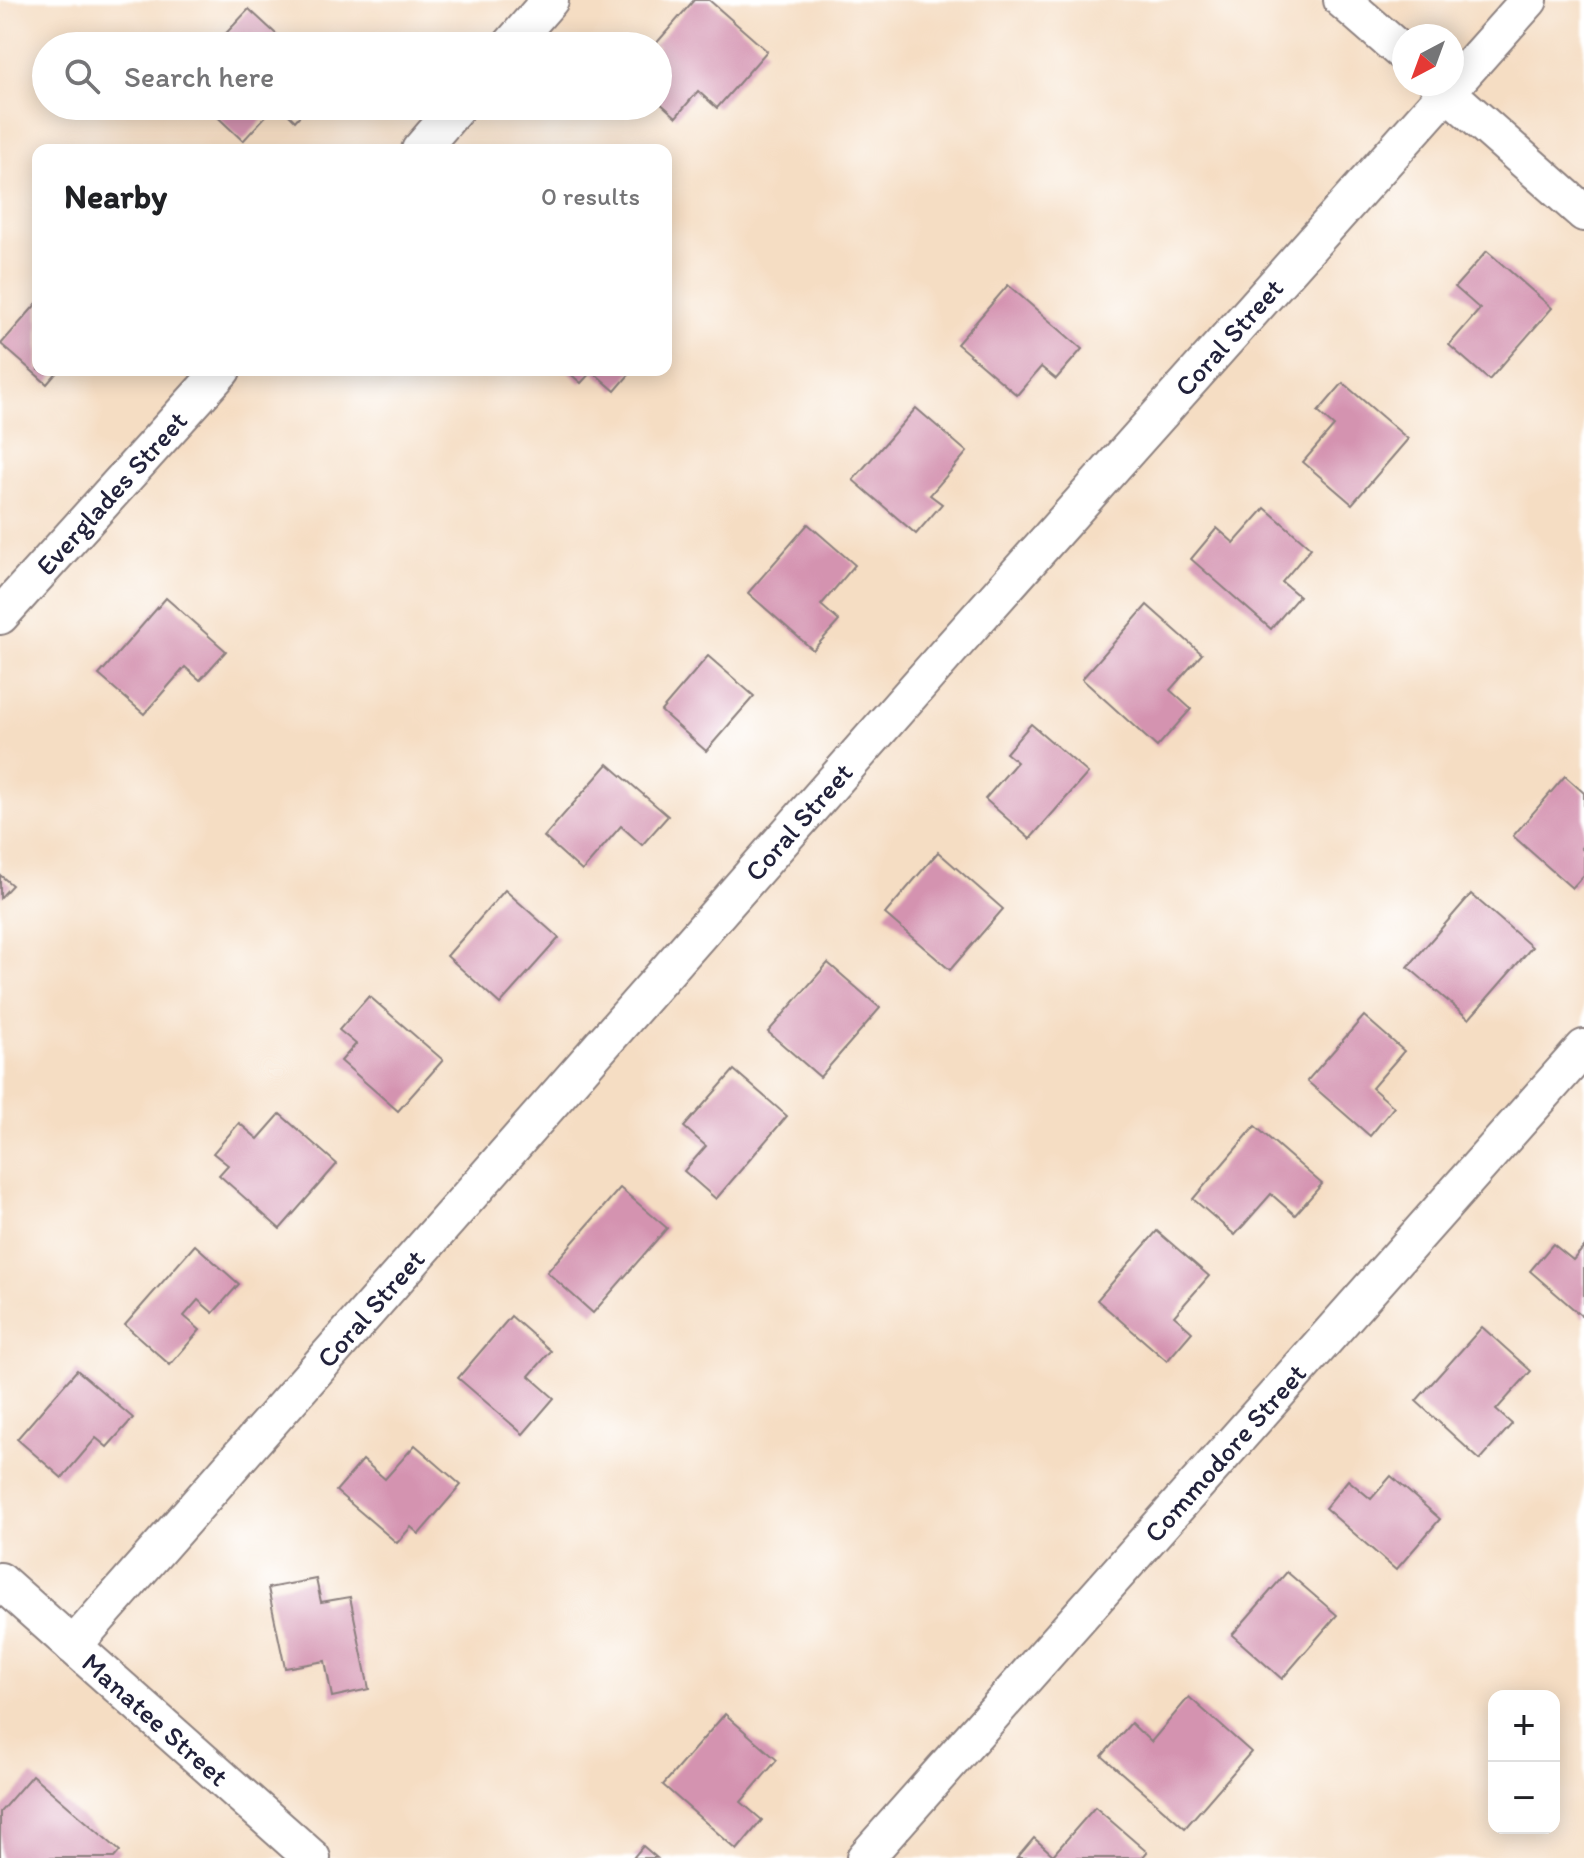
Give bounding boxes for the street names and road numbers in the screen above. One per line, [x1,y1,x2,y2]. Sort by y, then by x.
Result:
street label: Coral Street [1167,271,1290,403]
street label: Everglades Street [28,404,194,582]
street label: Coral Street [737,756,859,888]
street label: Coral Street [309,1242,431,1374]
street label: Commodore Street [1137,1356,1313,1549]
street label: Manatee Street [75,1645,236,1793]

